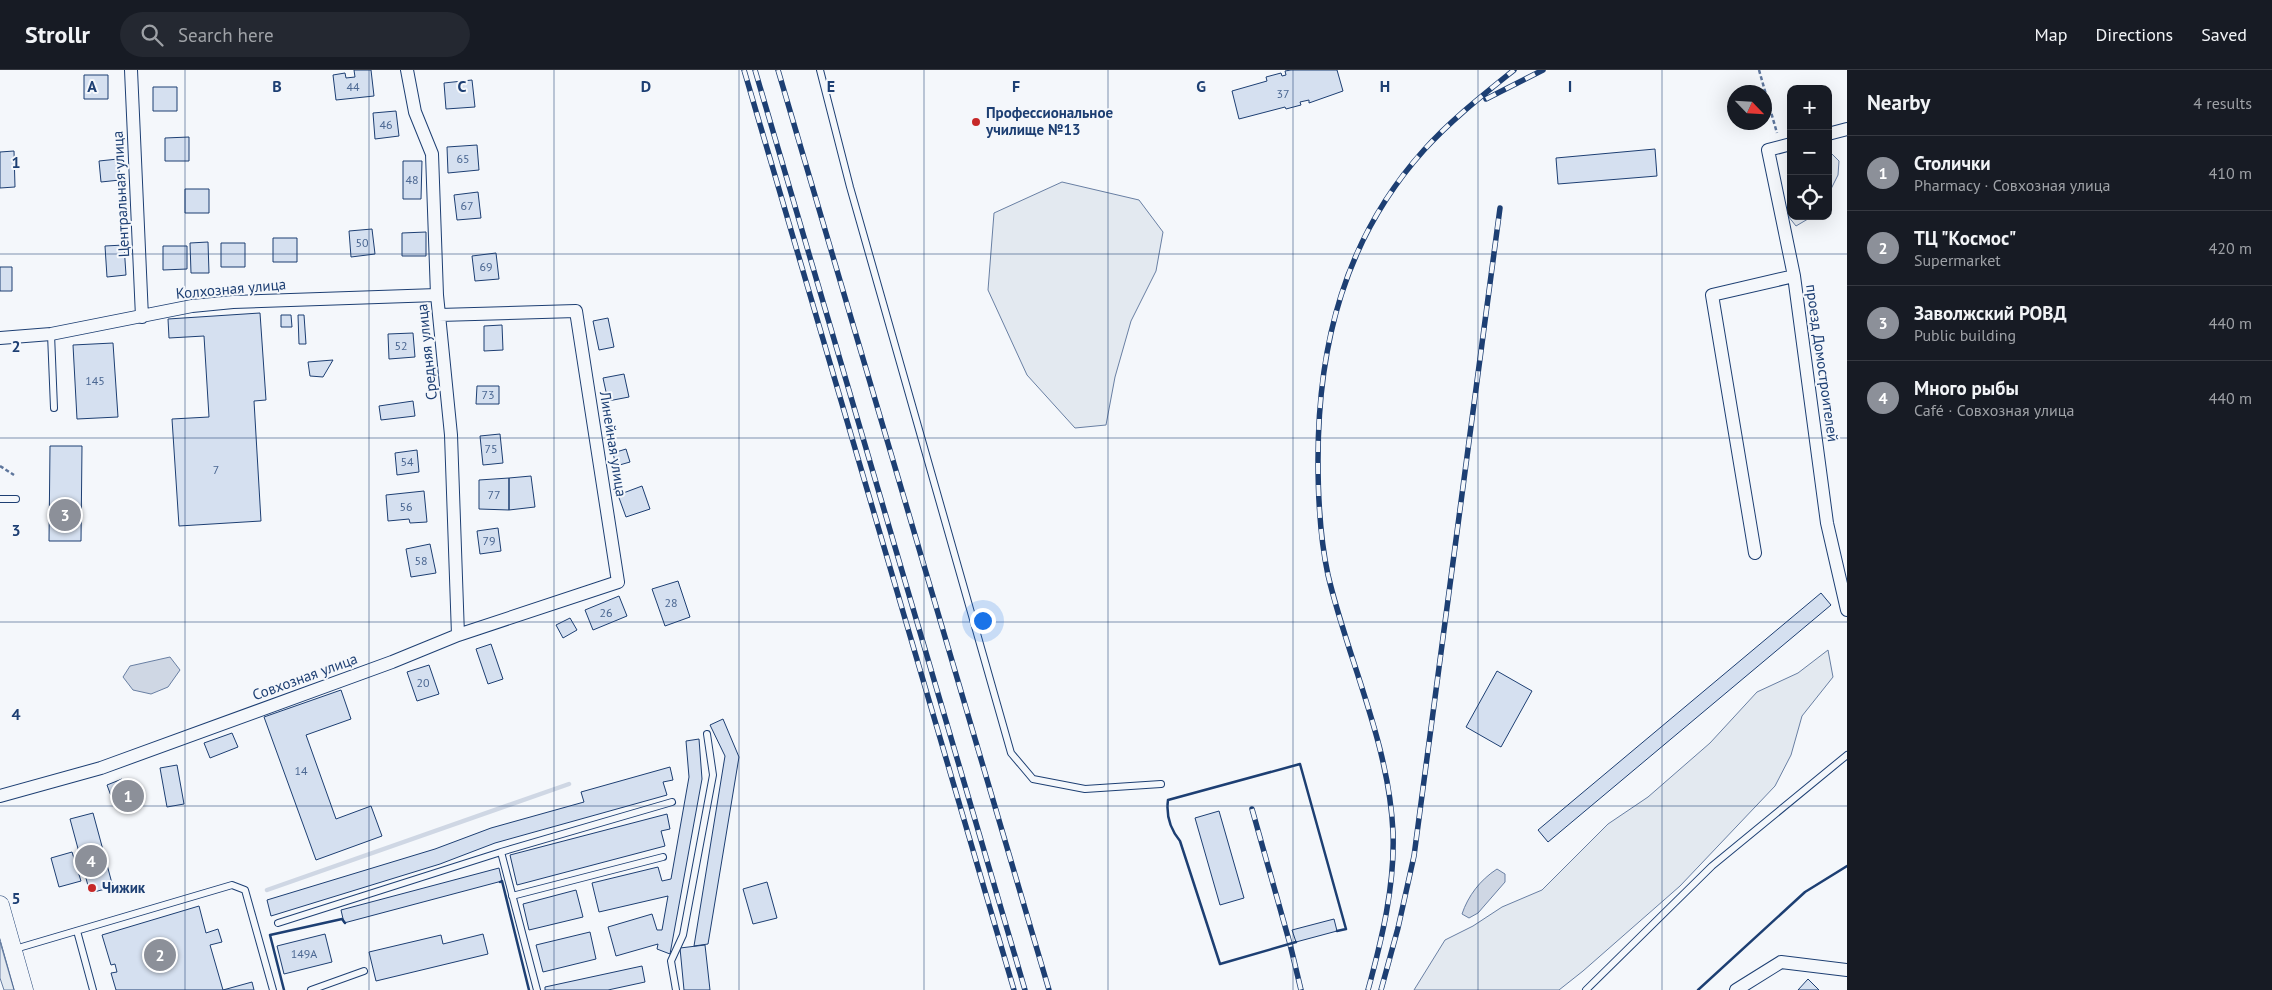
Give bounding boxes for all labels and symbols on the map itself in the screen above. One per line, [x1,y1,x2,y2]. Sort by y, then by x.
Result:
text: A [87,76,97,96]
text: B [272,76,282,96]
text: C [458,76,467,96]
text: D [641,76,651,96]
text: E [827,76,835,96]
text: F [1012,76,1020,96]
text: G [1196,76,1206,96]
text: H [1380,76,1390,96]
text: I [1568,76,1572,96]
house number: 44 [346,79,360,94]
north arrow [1727,85,1772,130]
house number: 37 [1276,86,1290,101]
place label: Профессиональное училище №13 [985,103,1113,139]
marker: Профессиональное училище №13 [970,116,982,128]
house number: 46 [379,117,393,132]
street label: Центральная улица [108,130,133,258]
house number: 65 [456,151,470,166]
text: 1 [11,152,21,172]
house number: 48 [405,172,419,187]
house number: 67 [460,198,474,213]
house number: 50 [355,235,369,250]
house number: 69 [479,259,493,274]
street label: Колхозная улица [175,274,287,303]
street label: проезд Домостроителей [1802,283,1843,443]
street label: Средняя улица [412,303,441,401]
text: 2 [11,336,21,356]
house number: 52 [394,338,408,353]
house number: 145 [85,373,105,388]
house number: 73 [481,387,495,402]
street label: Линейная улица [596,389,631,498]
house number: 75 [484,441,498,456]
house number: 54 [400,454,414,469]
house number: 7 [213,462,219,477]
house number: 77 [487,487,501,502]
pin: 3 [49,496,81,534]
house number: 56 [399,499,413,514]
text: 3 [11,520,21,540]
house number: 79 [482,533,496,548]
house number: 58 [414,553,428,568]
house number: 28 [664,595,678,610]
house number: 26 [599,605,613,620]
your location [970,608,996,634]
street label: Совхозная улица [250,649,360,704]
house number: 20 [416,675,430,690]
text: 4 [11,704,21,724]
house number: 14 [294,763,308,778]
pin: 1 [112,777,144,815]
pin: 4 [75,842,107,880]
place label: Чижик [102,878,146,897]
marker: Чижик [86,882,98,894]
text: 5 [11,888,21,908]
pin: 2 [144,936,176,974]
house number: 149А [291,946,317,961]

